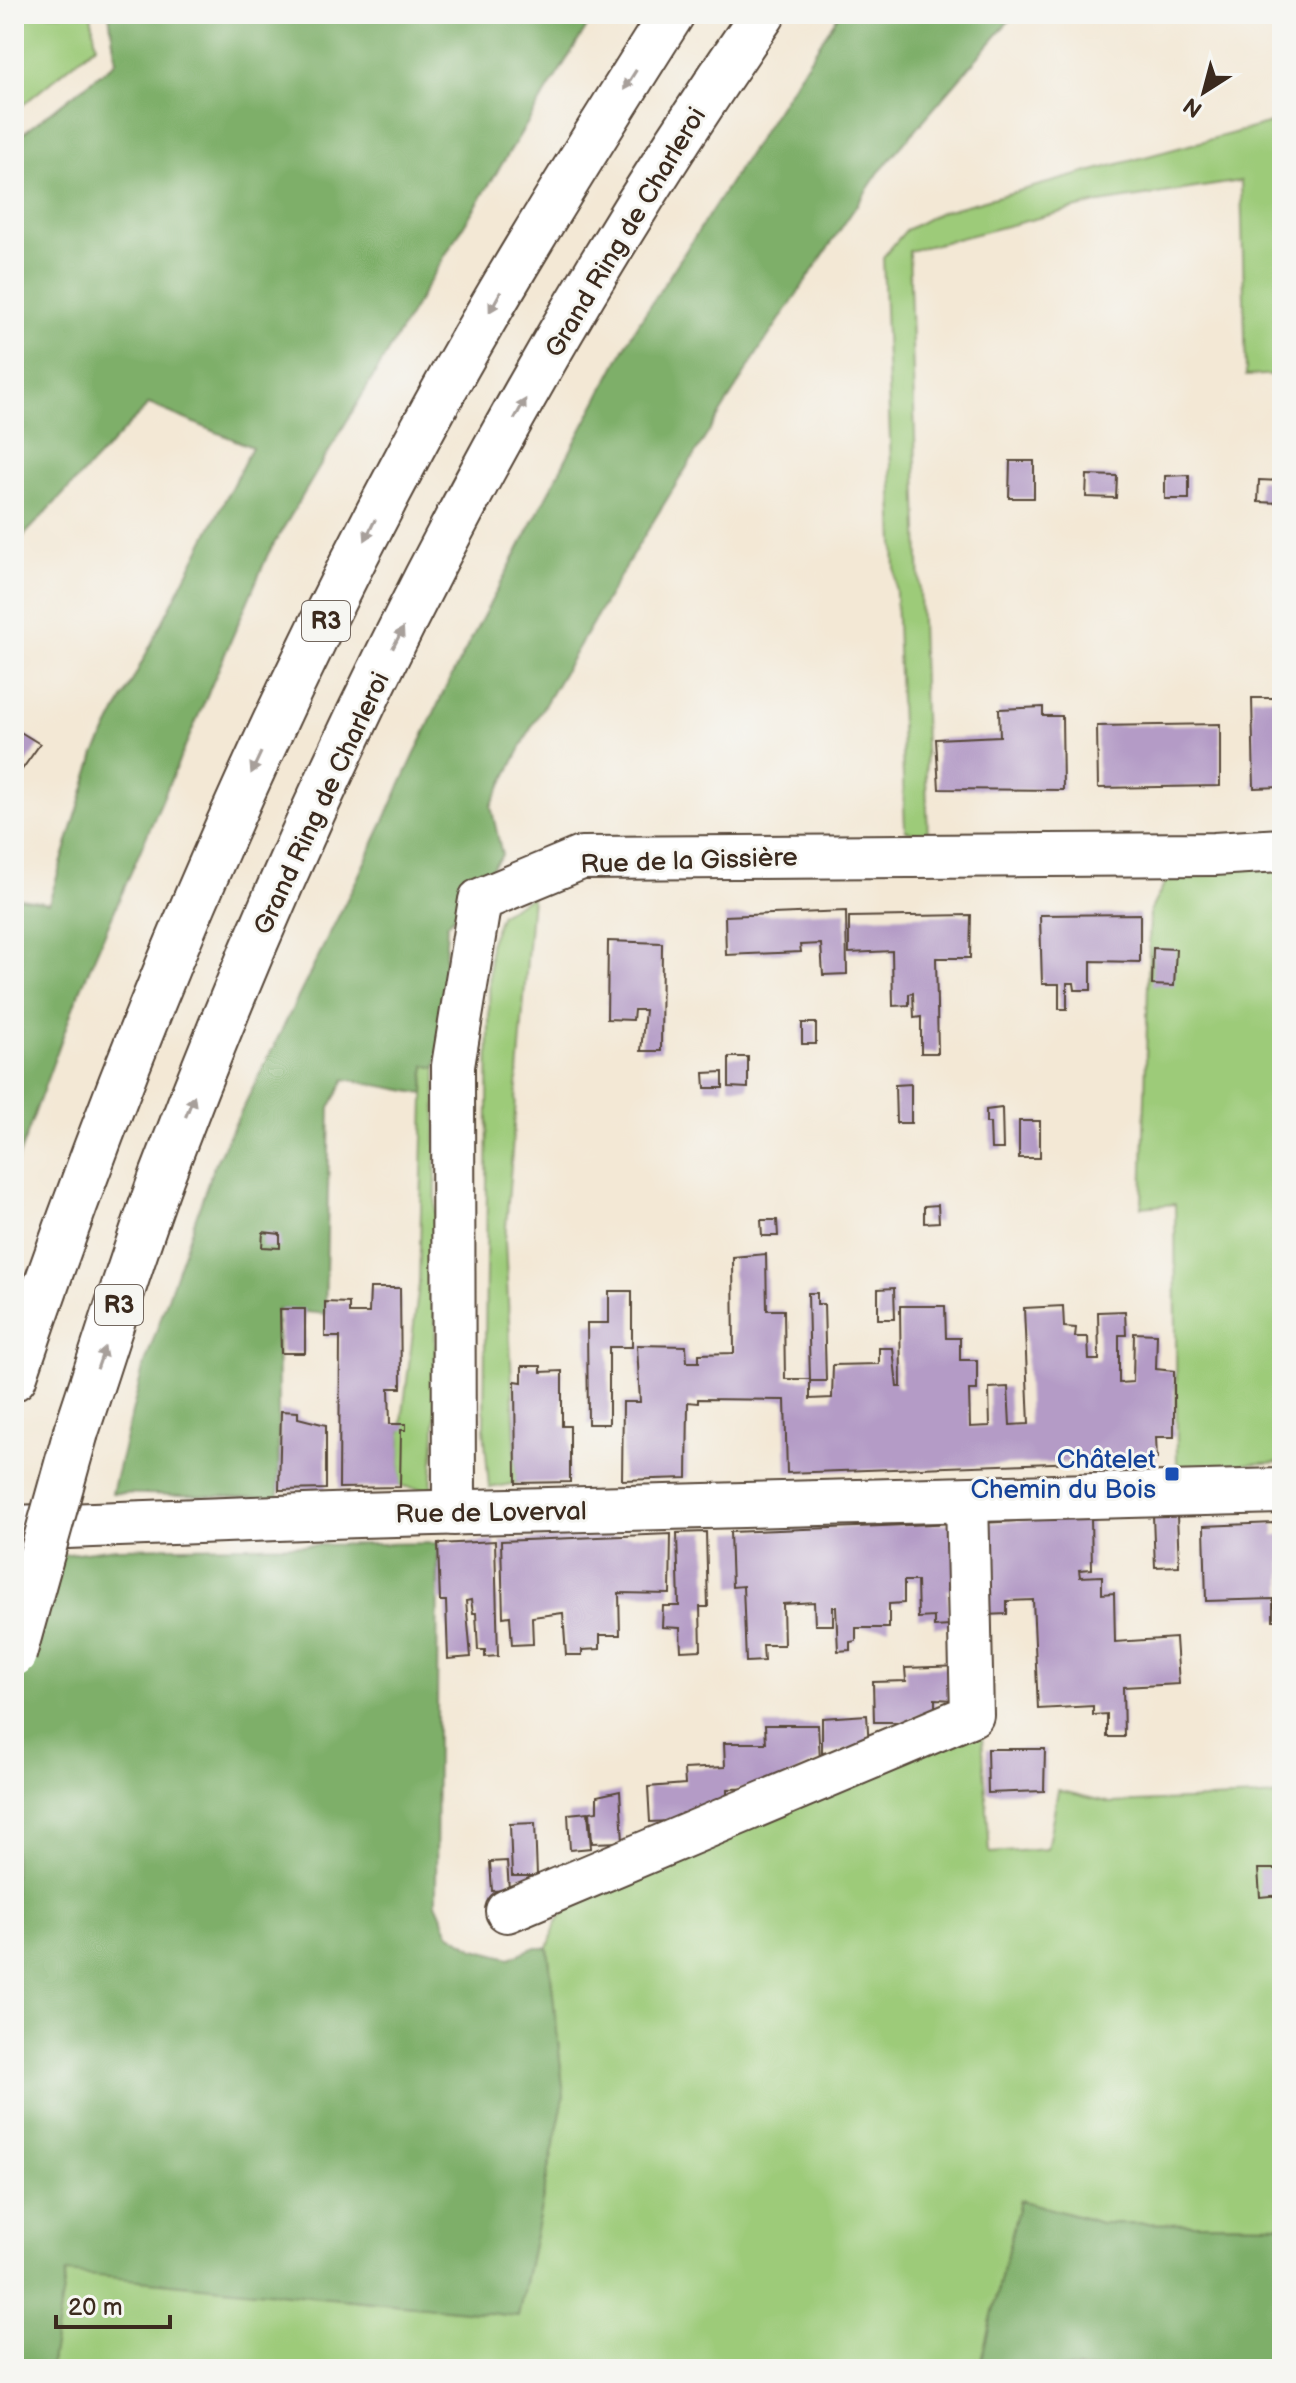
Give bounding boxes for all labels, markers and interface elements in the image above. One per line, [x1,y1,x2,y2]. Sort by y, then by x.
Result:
north arrow [1164,52,1244,132]
one-way arrow [624,69,638,91]
text: N [1179,91,1208,123]
street label: Grand Ring de Charleroi [539,102,713,363]
one-way arrow [488,290,502,313]
one-way arrow [513,397,526,420]
one-way arrow [364,518,377,541]
road number: R3 [302,601,350,641]
one-way arrow [391,627,405,650]
street label: Grand Ring de Charleroi [248,667,397,940]
one-way arrow [249,752,263,775]
street label: Rue de la Gissière [580,842,798,881]
one-way arrow [184,1094,197,1118]
road number: R3 [95,1285,143,1325]
one-way arrow [95,1345,107,1369]
place label: Châtelet Chemin du Bois [971,1445,1156,1506]
marker: Châtelet Chemin du Bois [1163,1465,1181,1483]
street label: Rue de Loverval [395,1496,587,1531]
scale bar [56,2279,170,2329]
text: 20 m [68,2293,123,2322]

